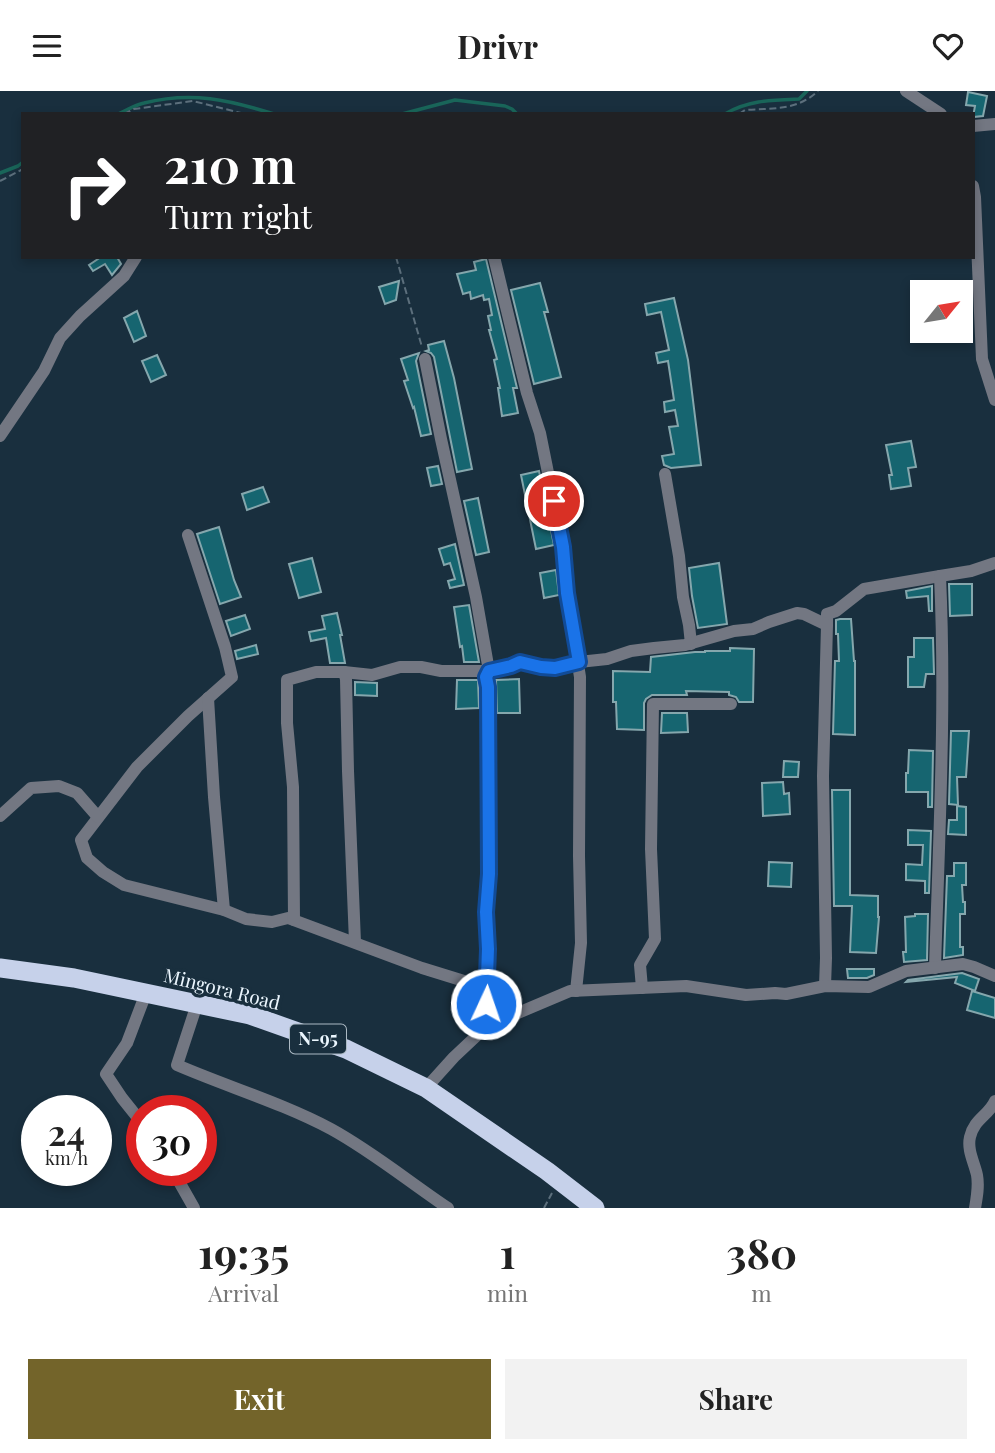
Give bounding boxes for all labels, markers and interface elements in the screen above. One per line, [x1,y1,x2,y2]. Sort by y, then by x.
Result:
text: Drivr [457,24,538,67]
icon: menu [28,27,66,65]
icon: heart [929,27,967,65]
text: 210 m [164,131,296,196]
icon: right [49,140,140,231]
text: Turn right [164,194,312,237]
north arrow [910,280,973,343]
map controls [910,280,973,343]
pin [524,471,584,531]
icon: arrive [535,482,573,520]
street label: Mingora Road [161,961,283,1015]
position arrow [449,967,523,1041]
road number: N-95 [290,1024,346,1053]
speed limit sign: 30 [126,1095,217,1186]
text: 24 [48,1108,85,1155]
text: km/h [45,1146,88,1170]
text: 19:35 [198,1224,289,1280]
text: 1 [500,1224,516,1280]
text: 380 [726,1224,797,1280]
text: Arrival [208,1277,279,1308]
text: min [487,1277,528,1308]
text: m [751,1277,772,1308]
button: Exit [28,1359,491,1439]
button: Share [505,1359,967,1439]

